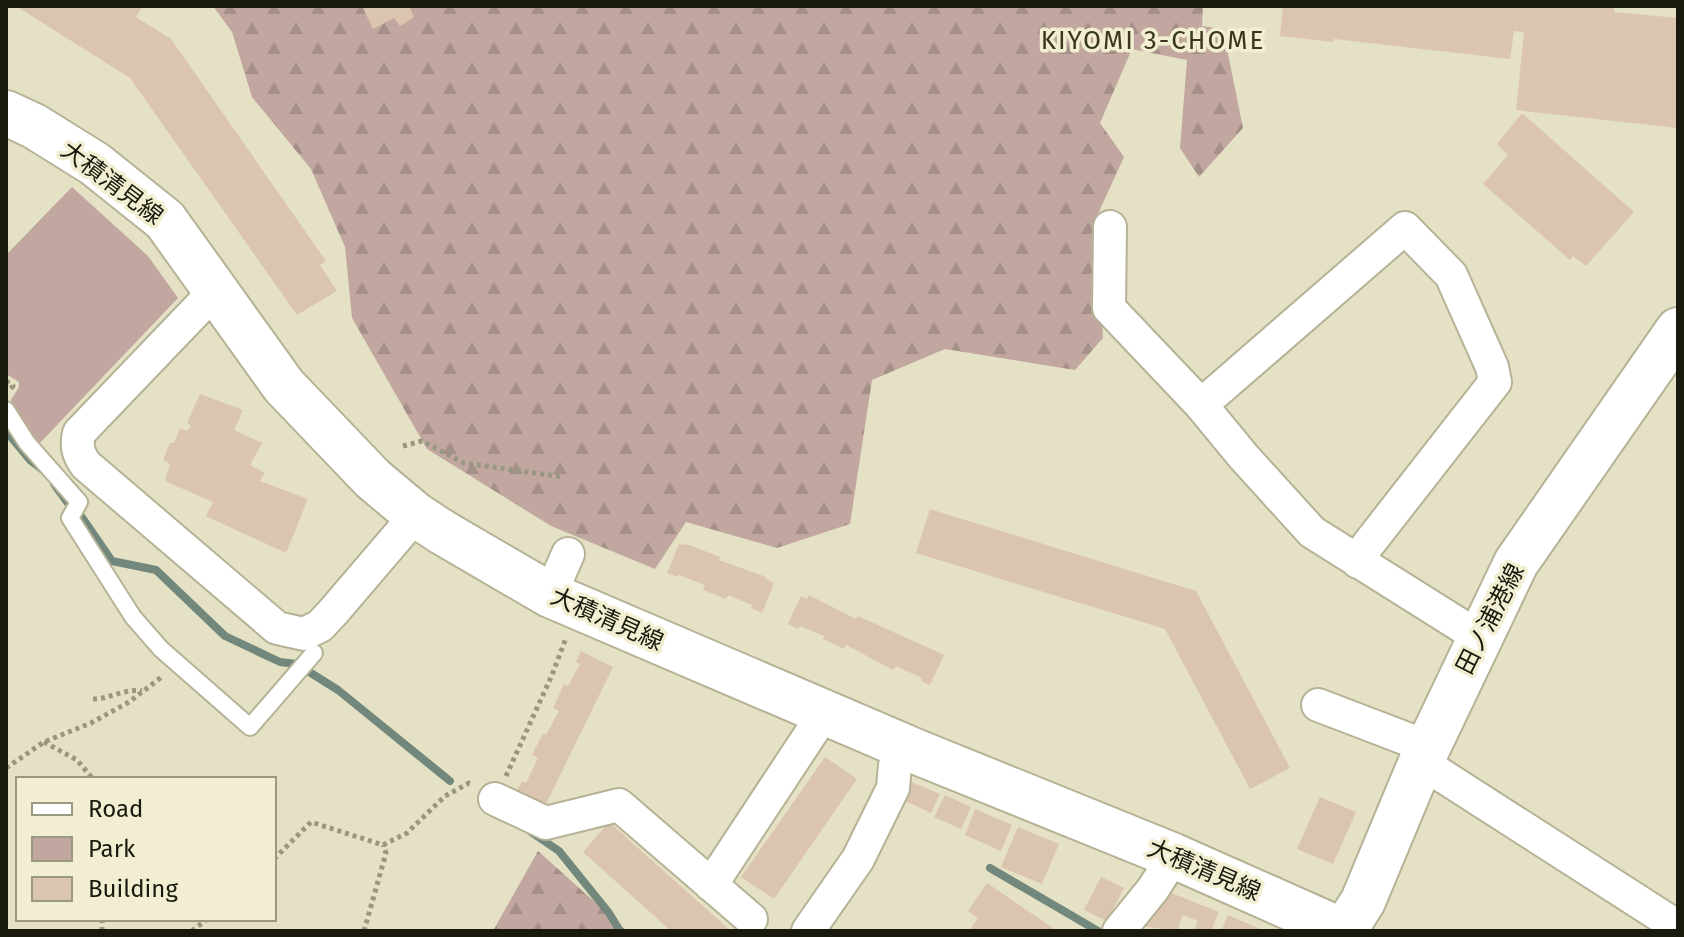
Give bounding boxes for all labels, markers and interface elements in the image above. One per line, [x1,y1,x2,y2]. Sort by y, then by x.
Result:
district label: KIYOMI 3-CHOME [1041,25,1265,56]
street label: 大積清見線 [56,136,168,230]
street label: 田ノ浦港線 [1450,559,1530,679]
street label: 大積清見線 [546,582,668,656]
legend [16,777,276,921]
text: Road [88,795,143,823]
street label: 大積清見線 [1143,834,1265,906]
text: Park [88,835,136,863]
text: Building [88,875,178,903]

